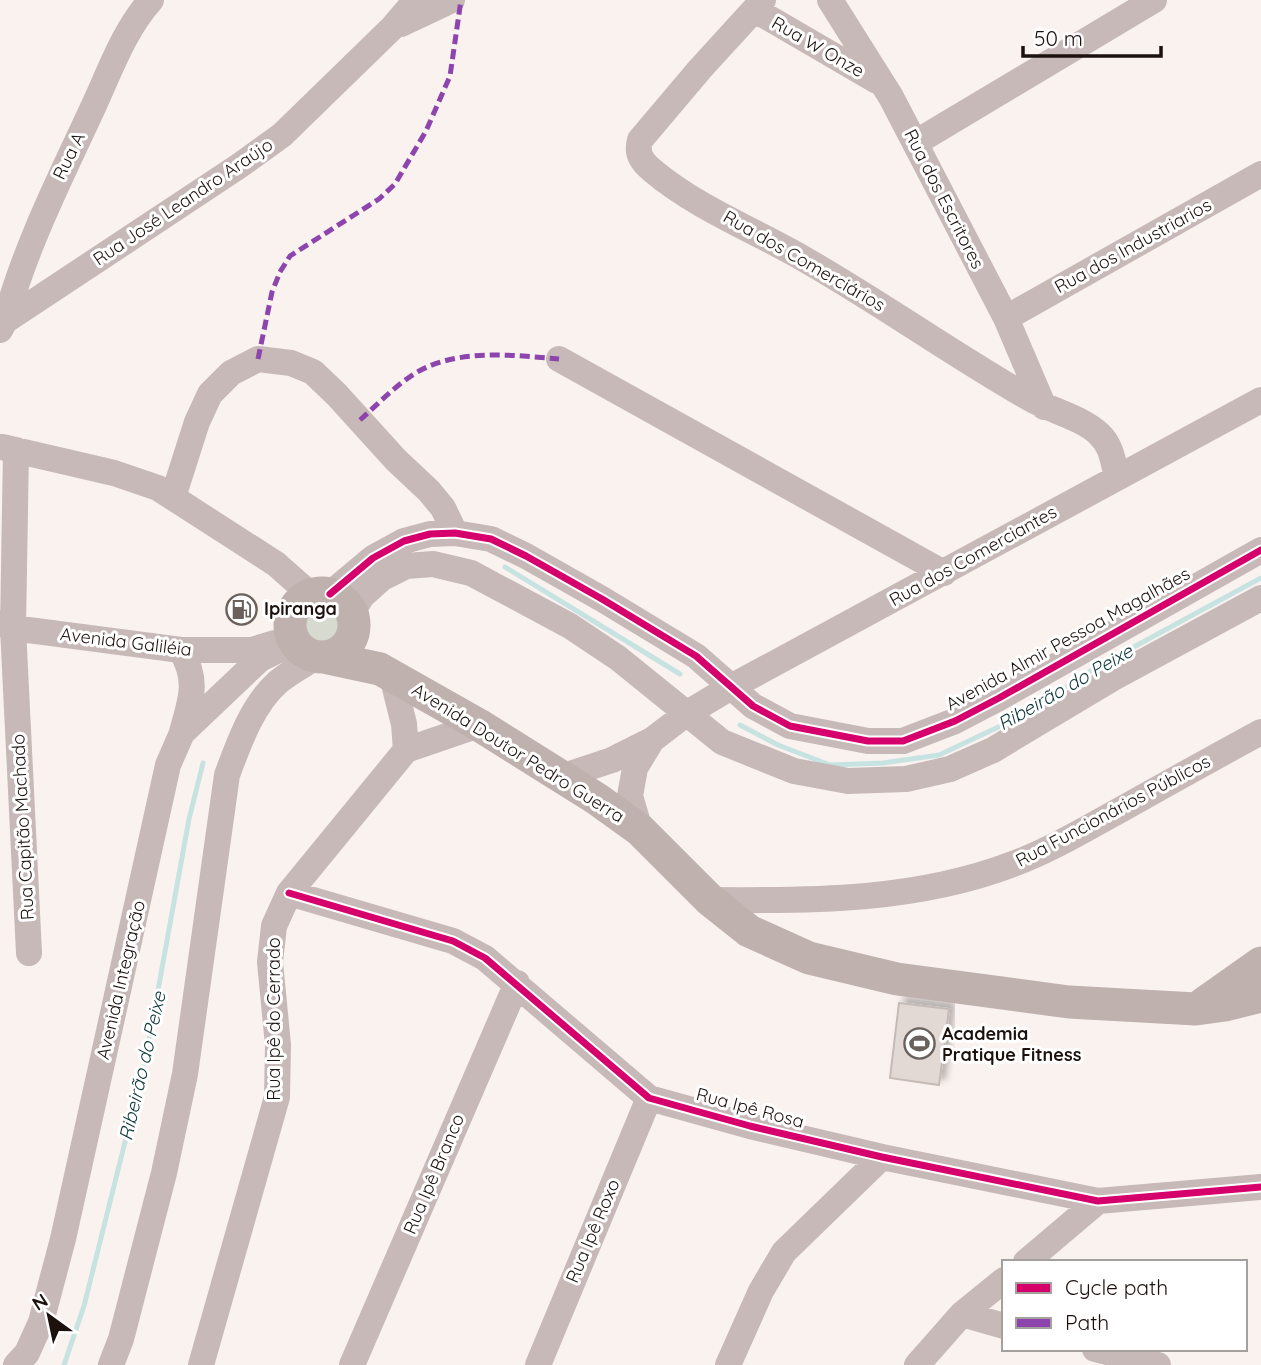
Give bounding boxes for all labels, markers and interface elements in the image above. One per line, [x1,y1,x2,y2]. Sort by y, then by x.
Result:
street label: Rua W Onze [768,11,869,82]
scale bar [1023,14,1161,58]
text: 50 m [1034,25,1083,51]
street label: Rua dos Escritores [899,125,990,273]
street label: Rua A [47,128,90,183]
street label: Rua José Leandro Araújo [88,133,277,270]
street label: Rua dos Industriarios [1050,193,1215,298]
street label: Rua dos Comerciários [719,205,889,316]
street label: Rua dos Comerciantes [885,500,1061,611]
street label: Avenida Almir Pessoa Magalhães [942,562,1194,715]
fuel station icon: Ipiranga [224,592,258,626]
place label: Ipiranga [264,597,337,620]
street label: Avenida Galiléia [59,622,193,661]
water label: Ribeirão do Peixe [993,638,1138,735]
street label: Avenida Doutor Pedro Guerra [408,678,629,828]
street label: Rua Capitão Machado [6,733,39,921]
street label: Rua Funcionários Públicos [1011,749,1214,872]
street label: Avenida Integração [91,898,150,1062]
street label: Rua Ipê do Cerrado [262,937,285,1101]
water label: Ribeirão do Peixe [113,988,171,1143]
place label: Academia Pratique Fitness [942,1022,1082,1066]
sports icon: Academia Pratique Fitness [902,1027,936,1061]
street label: Rua Ipê Rosa [694,1082,807,1133]
street label: Rua Ipê Branco [398,1110,469,1237]
street label: Rua Ipê Roxo [560,1175,625,1286]
legend [1002,1260,1247,1351]
text: Cycle path [1065,1274,1168,1300]
north arrow [14,1281,84,1351]
text: N [27,1288,52,1316]
text: Path [1065,1309,1109,1335]

